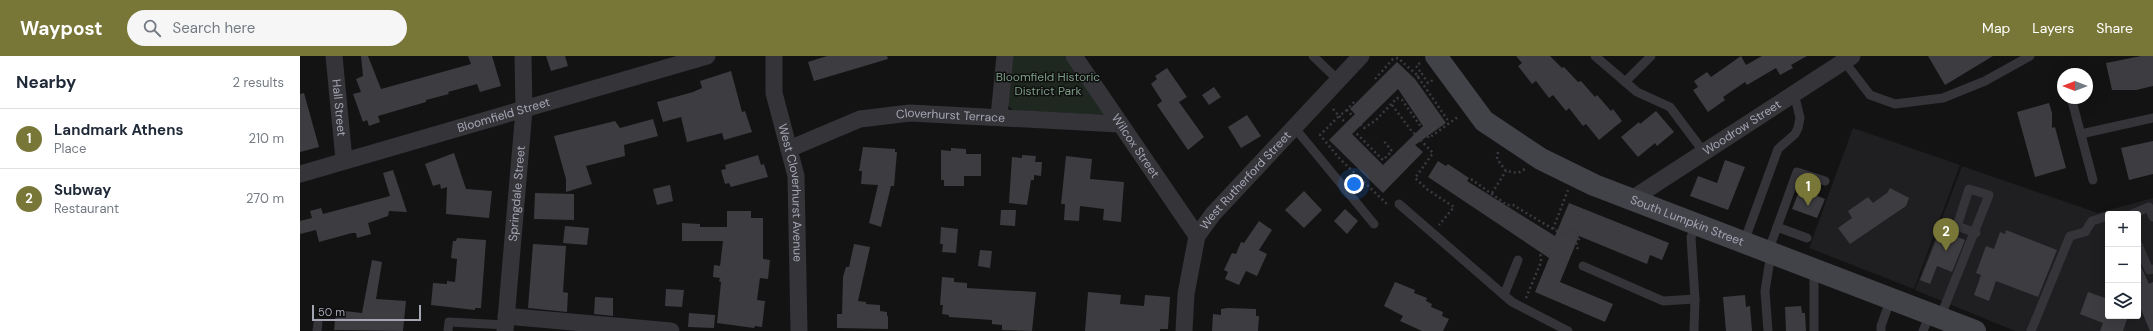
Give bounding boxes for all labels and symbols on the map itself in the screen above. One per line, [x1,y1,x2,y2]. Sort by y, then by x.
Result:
north arrow [2057,68,2093,104]
park label: Bloomfield Historic District Park [996,69,1100,99]
street label: Hall Street [328,78,350,137]
street label: Bloomfield Street [455,94,552,136]
street label: Woodrow Street [1700,96,1784,159]
street label: Cloverhurst Terrace [895,105,1006,126]
street label: Wilcox Street [1108,111,1163,181]
street label: West Cloverhurst Avenue [774,122,806,262]
street label: West Rutherford Street [1196,127,1295,233]
street label: Springdale Street [505,145,529,242]
pin: 1 [1795,173,1821,206]
your location [1344,174,1364,194]
street label: South Lumpkin Street [1628,192,1746,250]
pin: 2 [1933,218,1959,251]
scale bar [312,303,421,322]

